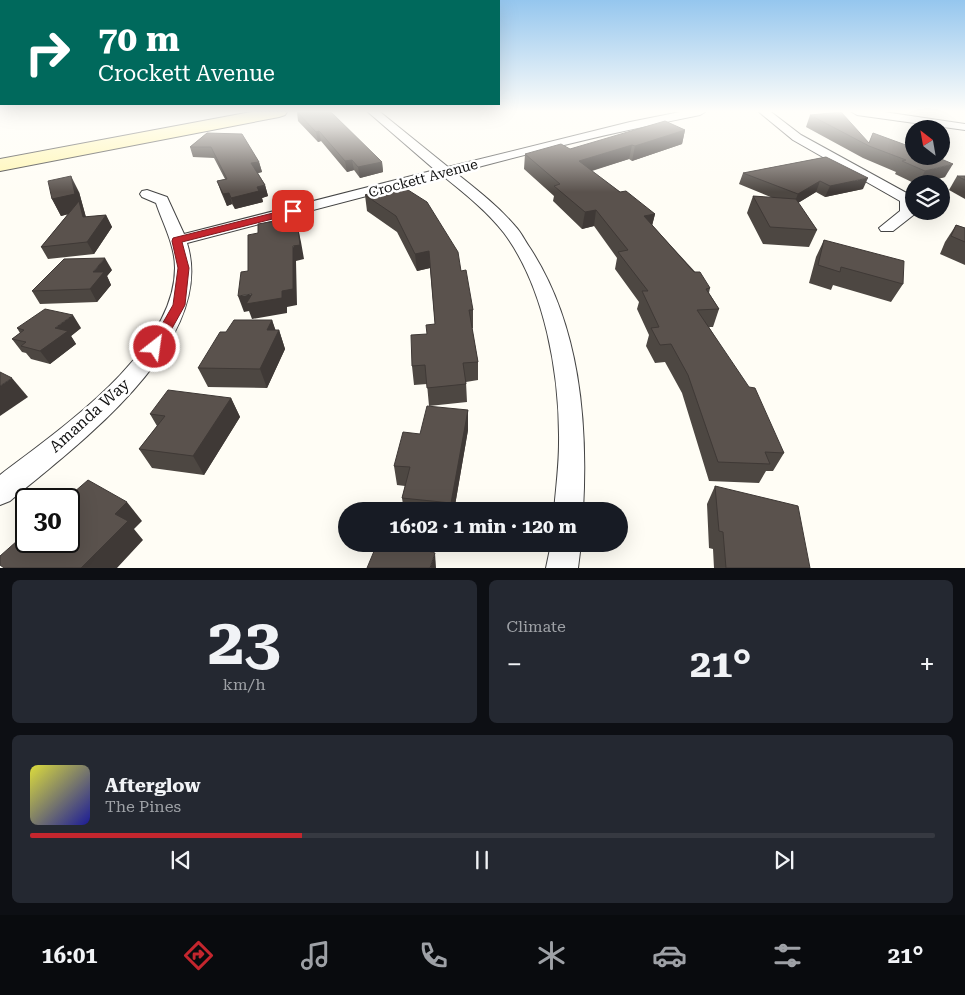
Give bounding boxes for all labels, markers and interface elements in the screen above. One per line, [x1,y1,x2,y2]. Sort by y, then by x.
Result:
text: 70 m [98,19,180,60]
icon: right [15,20,80,85]
text: Crockett Avenue [98,61,275,86]
north arrow [905,120,950,165]
map controls [905,120,950,220]
street label: Crockett Avenue [367,156,480,200]
button: layers [905,175,950,220]
pin [272,190,314,232]
icon: arrive [279,197,307,225]
position arrow [128,320,180,372]
street label: Amanda Way [45,374,134,456]
speed limit sign: 30 [15,488,80,553]
text: 16:02 · 1 min · 120 m [389,515,577,538]
text: 23 [208,604,281,680]
text: Climate [507,617,566,636]
text: 21° [690,642,751,686]
text: − [507,648,522,681]
text: + [919,648,935,681]
text: km/h [223,675,266,694]
text: Afterglow [105,774,201,797]
text: The Pines [105,797,181,816]
icon: previous [167,846,195,874]
icon: pause [468,846,496,874]
icon: next [770,846,798,874]
icon: directions [181,938,216,973]
icon: music [298,938,333,973]
icon: phone [416,938,451,973]
icon: climate [534,938,569,973]
icon: car [652,938,687,973]
icon: filters [770,938,805,973]
text: 16:01 [41,943,98,968]
text: 21° [888,943,923,968]

